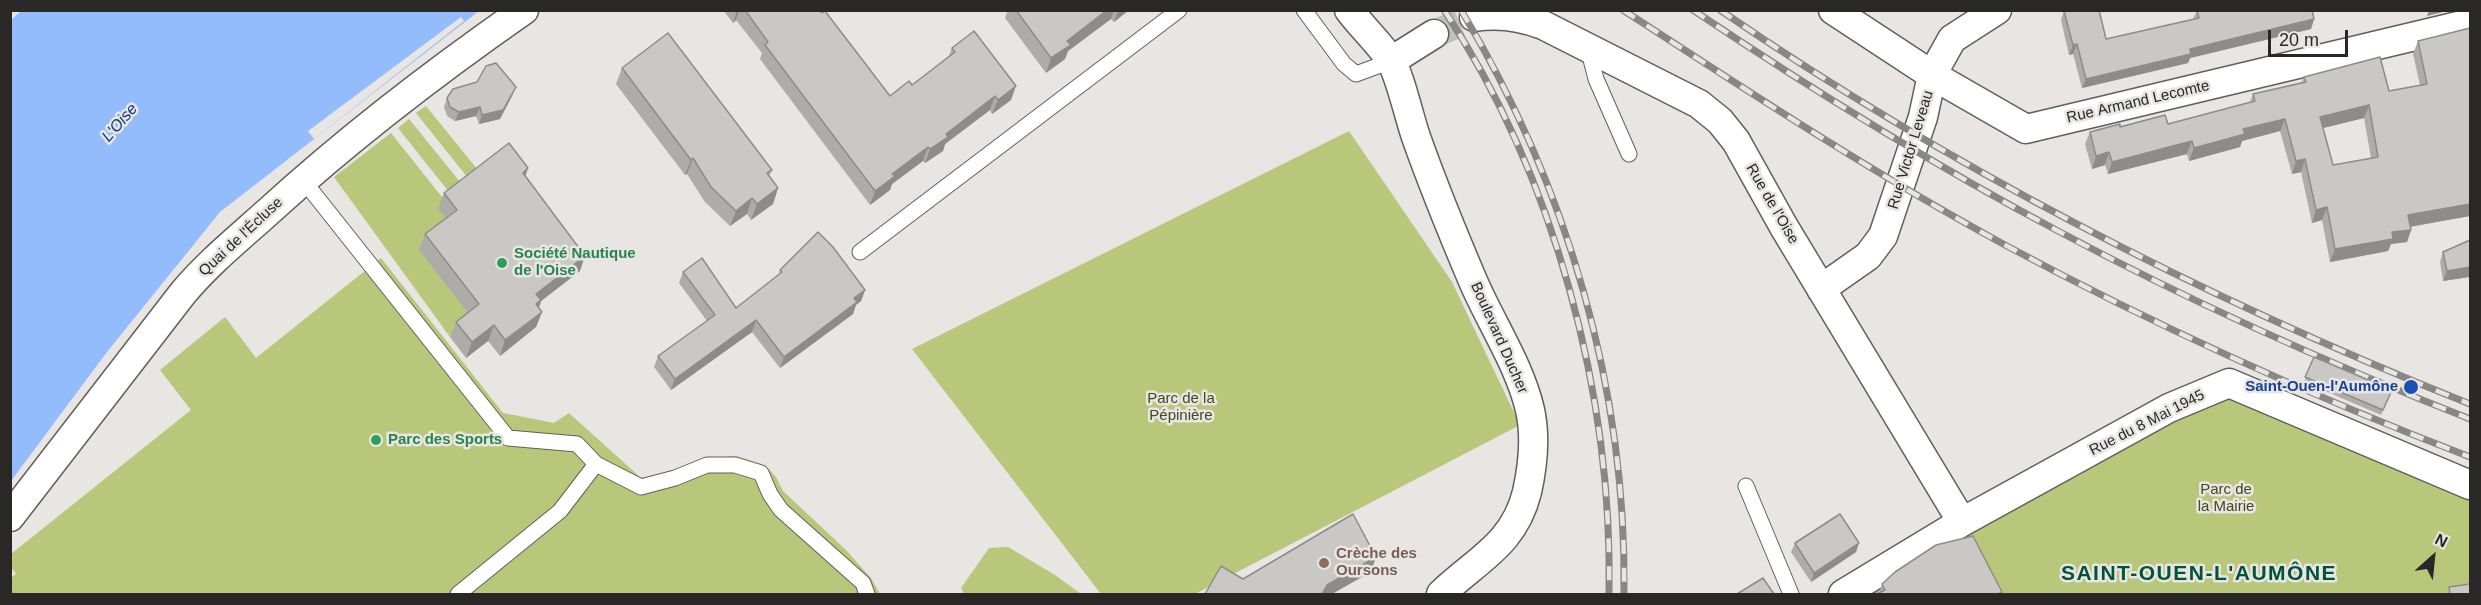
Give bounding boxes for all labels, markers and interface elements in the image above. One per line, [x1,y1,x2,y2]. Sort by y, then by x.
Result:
scale bar [2271,18,2350,56]
text: 20 m [2279,30,2319,50]
street label: Rue Armand Lecomte [2065,77,2211,127]
street label: Rue Victor Leveau [1884,88,1938,212]
water label: L'Oise [98,100,142,146]
street label: Rue de l'Oise [1742,161,1802,247]
street label: Quai de l'Écluse [195,194,287,280]
place label: Société Nautique de l'Oise [514,245,636,280]
marker: Société Nautique de l'Oise [495,256,509,270]
street label: Boulevard Ducher [1466,279,1532,397]
place label: Saint-Ouen-l'Aumône [2245,378,2398,396]
marker: Saint-Ouen-l'Aumône [2402,378,2420,396]
street label: Rue du 8 Mai 1945 [2086,386,2208,460]
park label: Parc de la Pépinière [1147,390,1215,425]
place label: Parc des Sports [388,431,502,449]
marker: Parc des Sports [369,433,383,447]
park label: Parc de la Mairie [2198,481,2254,516]
north arrow [2403,527,2463,587]
text: N [2432,530,2450,551]
place label: Crèche des Oursons [1336,545,1417,580]
marker: Crèche des Oursons [1317,556,1331,570]
district label: SAINT-OUEN-L'AUMÔNE [2061,561,2337,587]

